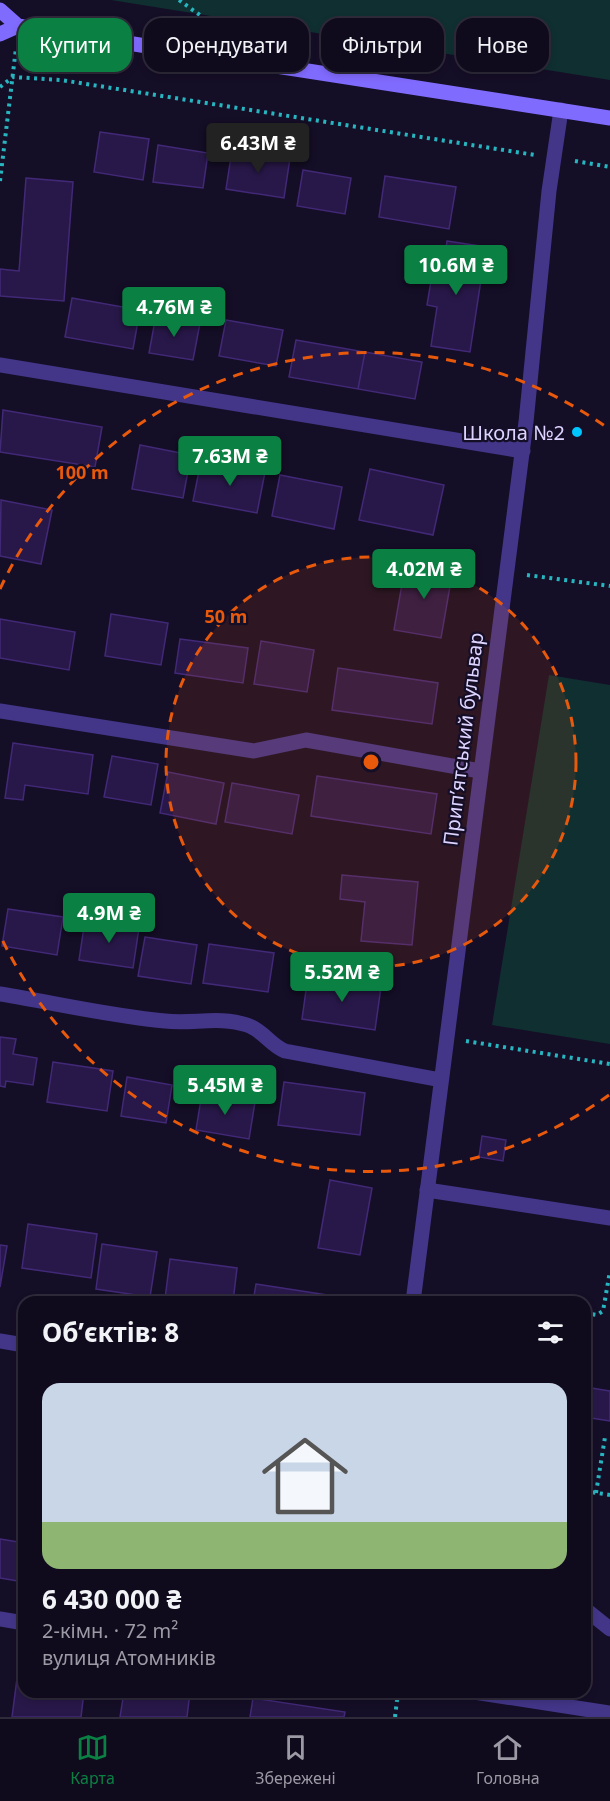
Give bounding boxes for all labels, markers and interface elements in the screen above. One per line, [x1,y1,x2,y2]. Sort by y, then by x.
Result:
chip: Купити [18,18,132,72]
chip: Орендувати [144,18,309,72]
chip: Фільтри [321,18,444,72]
chip: Нове [456,18,549,72]
pin: 6.43M ₴ [203,123,313,174]
text: 6.43M ₴ [220,129,296,156]
pin: 10.6M ₴ [401,245,511,296]
text: 10.6M ₴ [418,251,494,278]
pin: 4.76M ₴ [119,287,229,338]
text: 4.76M ₴ [136,293,212,320]
place label: Школа №2 [462,419,565,446]
marker: Школа №2 [570,425,584,439]
pin: 7.63M ₴ [175,436,285,487]
text: 7.63M ₴ [192,442,268,469]
text: 100 m [55,460,109,484]
pin: 4.02M ₴ [369,549,479,600]
text: 4.02M ₴ [386,555,462,582]
text: 50 m [205,604,247,628]
street label: Припʼятський бульвар [437,631,489,847]
centre of rings [361,752,381,772]
pin: 4.9M ₴ [60,893,158,944]
text: 4.9M ₴ [77,899,141,926]
pin: 5.52M ₴ [287,952,397,1003]
text: 5.52M ₴ [304,958,380,985]
pin: 5.45M ₴ [170,1065,280,1116]
text: 5.45M ₴ [187,1071,263,1098]
text: Об’єктів: 8 [42,1314,179,1350]
icon: filters [534,1316,567,1349]
icon: home [251,1422,359,1530]
text: 6 430 000 ₴ [42,1581,181,1617]
text: 2-кімн. · 72 m² [42,1617,178,1644]
text: вулиця Атомників [42,1644,216,1671]
tab: Карта [70,1731,115,1789]
tab: Збережені [255,1731,336,1789]
tab: Головна [476,1731,540,1789]

